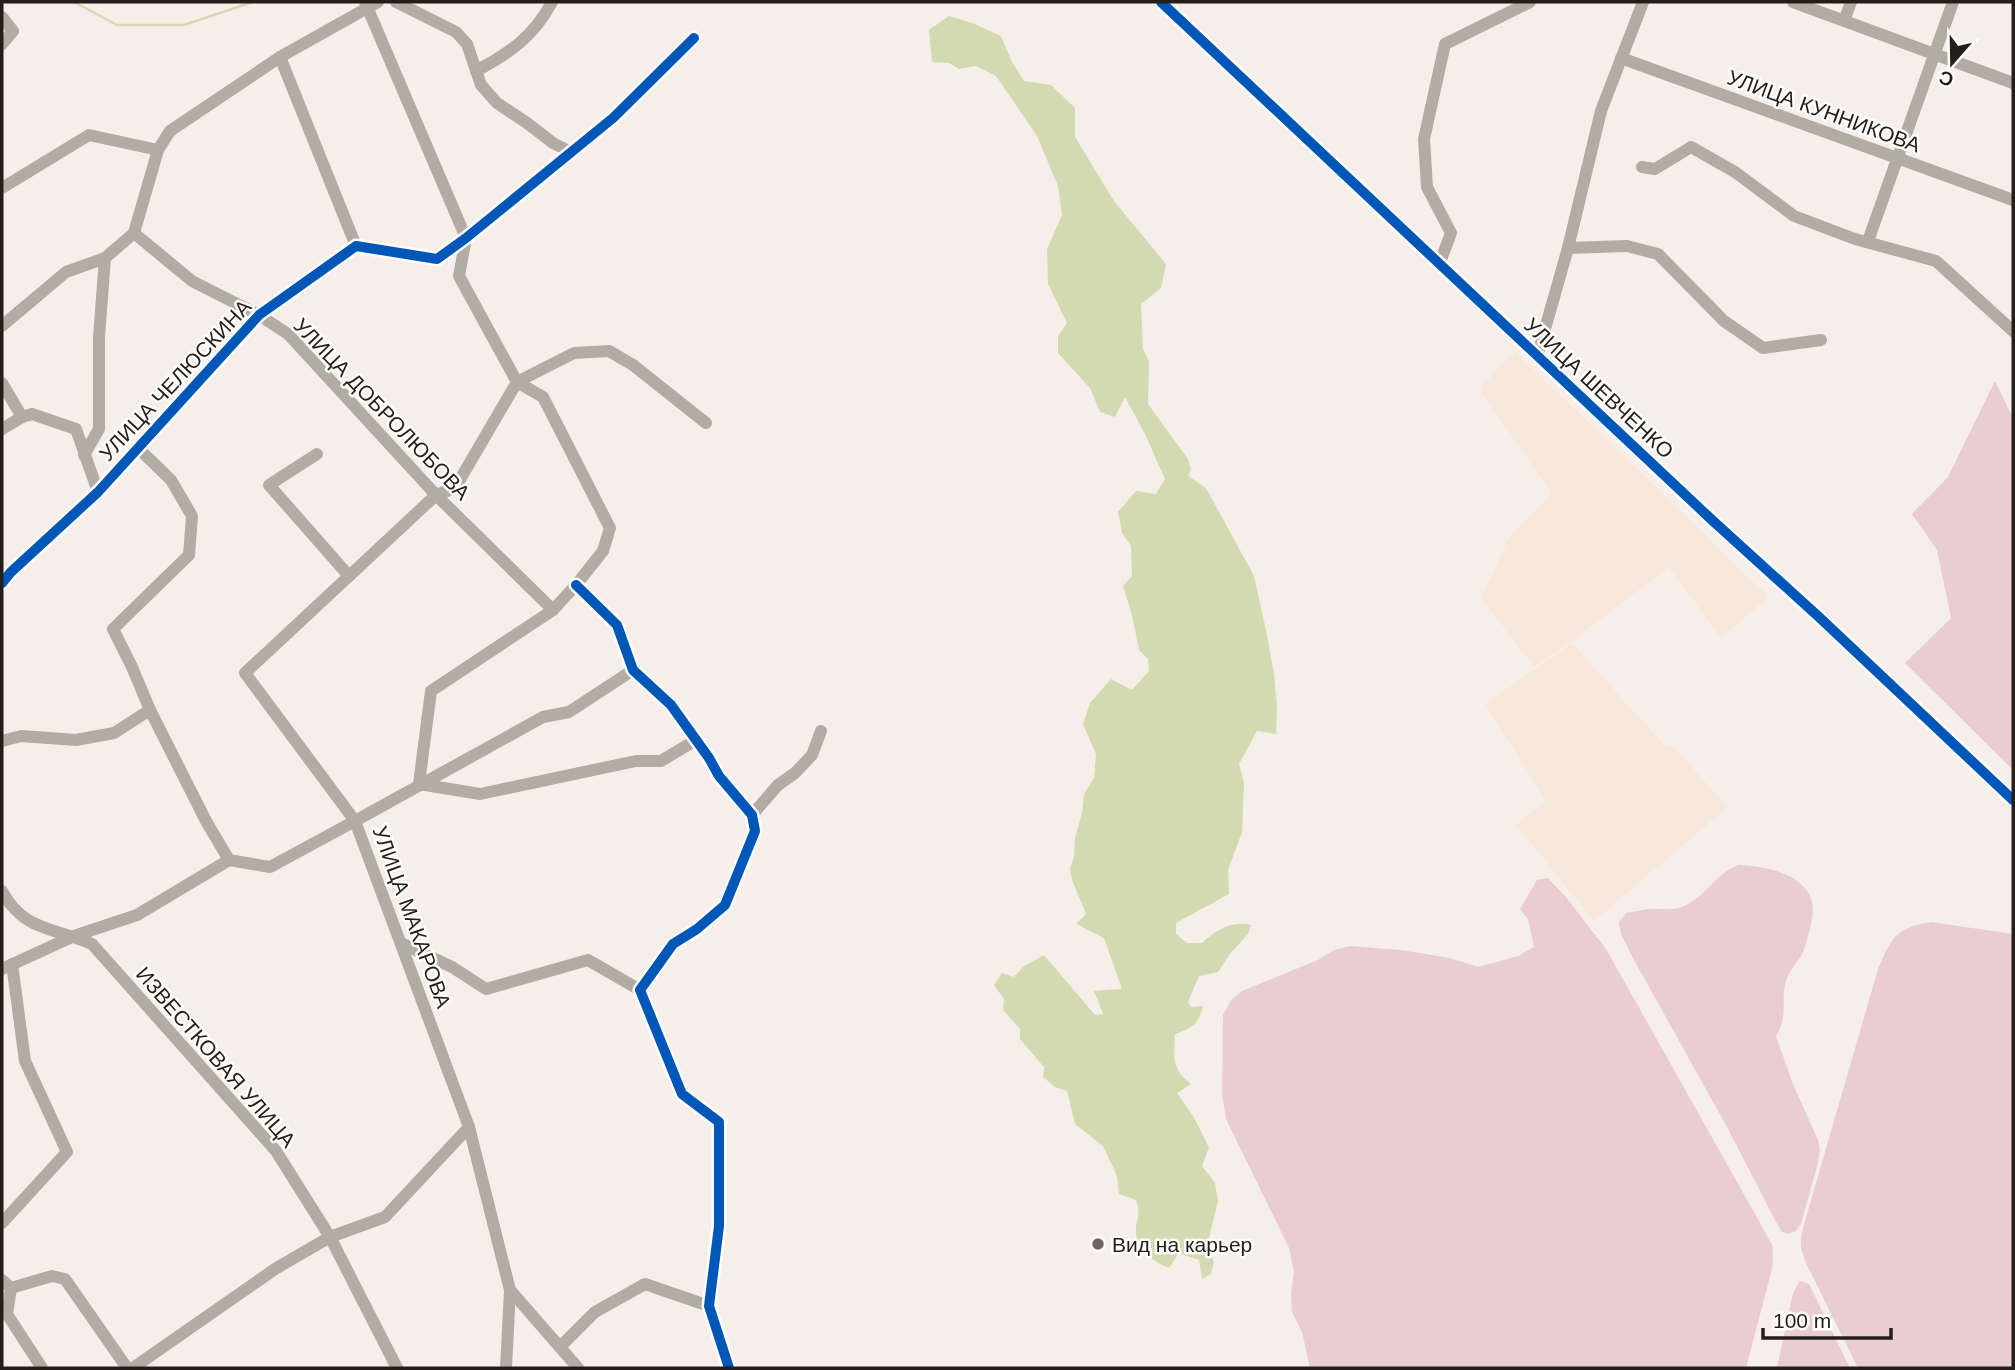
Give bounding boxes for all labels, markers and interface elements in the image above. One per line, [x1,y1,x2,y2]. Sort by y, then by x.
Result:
north arrow [1917,28,1987,98]
street label: УЛИЦА КУННИКОВА [1724,65,1924,157]
text: С [1936,66,1956,91]
street label: УЛИЦА ЧЕЛЮСКИНА [95,295,255,465]
street label: УЛИЦА ШЕВЧЕНКО [1520,313,1678,463]
street label: УЛИЦА ДОБРОЛЮБОВА [289,314,475,504]
street label: УЛИЦА МАКАРОВА [368,823,456,1011]
street label: ИЗВЕСТКОВАЯ УЛИЦА [132,962,300,1152]
place label: Вид на карьер [1112,1233,1252,1256]
marker: Вид на карьер [1090,1236,1106,1252]
scale bar [1763,1296,1891,1340]
text: 100 m [1773,1309,1831,1332]

